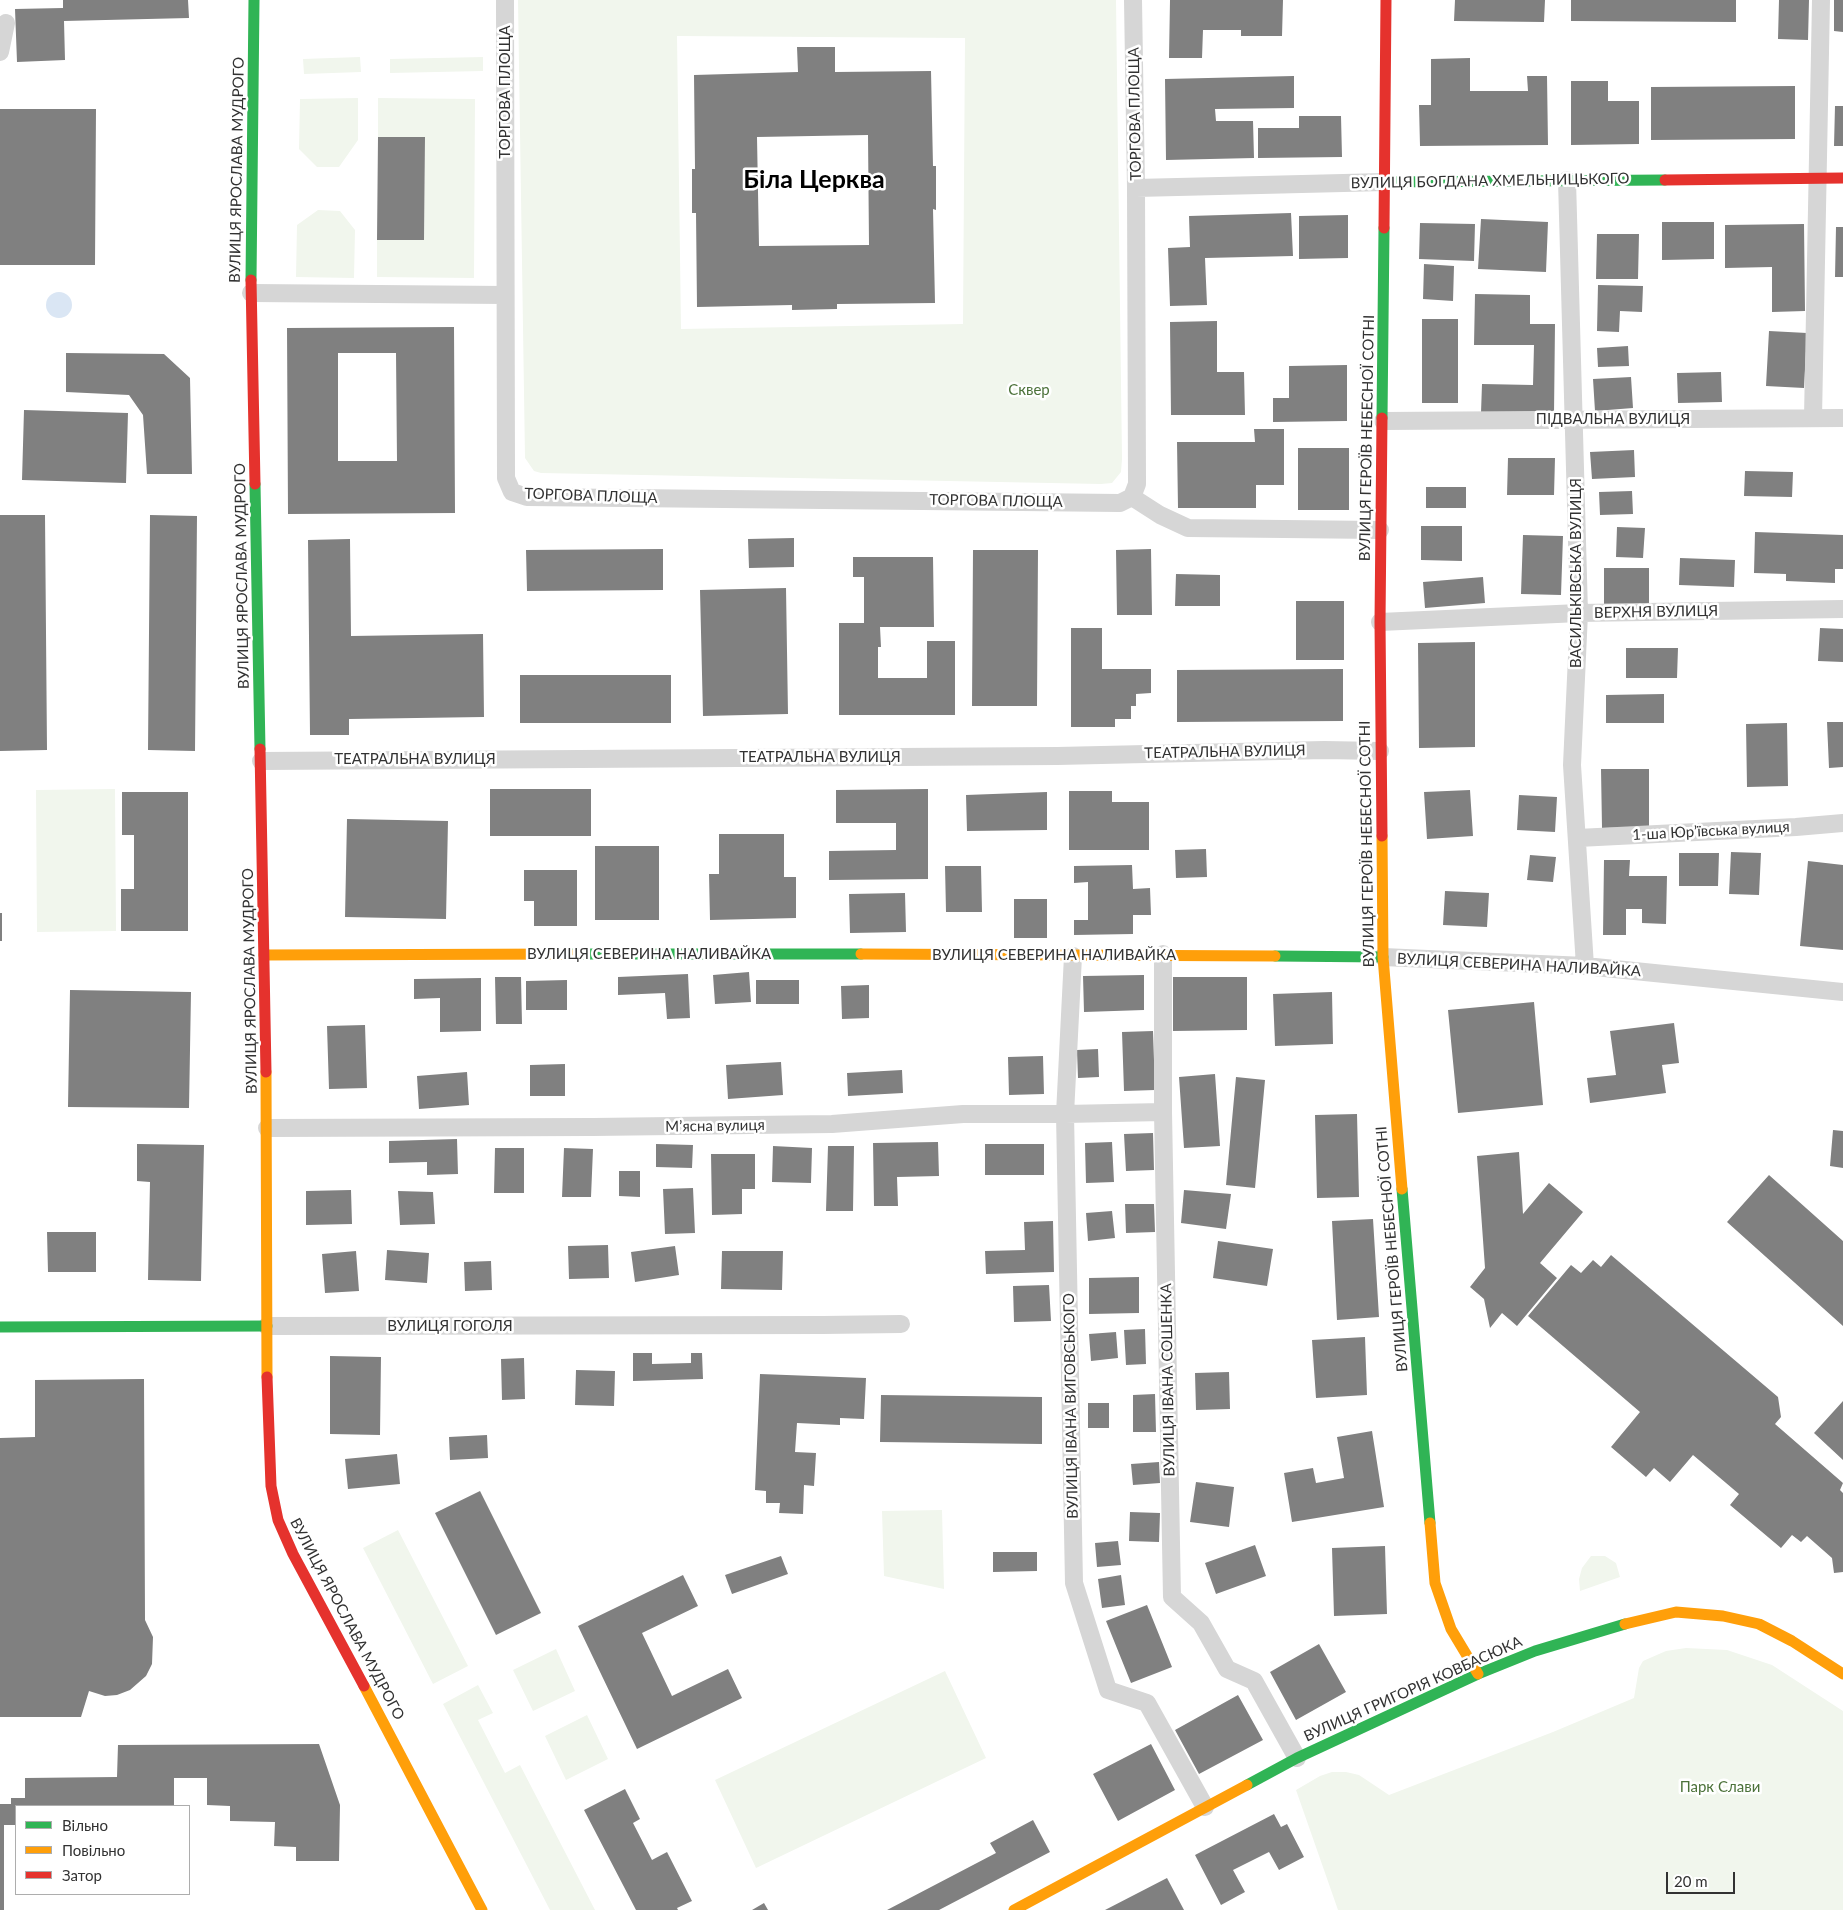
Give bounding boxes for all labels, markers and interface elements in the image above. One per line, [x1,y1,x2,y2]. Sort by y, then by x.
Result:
street label: ТОРГОВА ПЛОЩА [496,25,514,159]
street label: ТОРГОВА ПЛОЩА [1125,47,1145,181]
street label: ВУЛИЦЯ ЯРОСЛАВА МУДРОГО [226,57,248,283]
district label: Біла Церква [743,165,885,195]
street label: ВУЛИЦЯ БОГДАНА ХМЕЛЬНИЦЬКОГО [1351,170,1629,192]
street label: ВУЛИЦЯ ГЕРОЇВ НЕБЕСНОЇ СОТНІ [1356,315,1378,561]
park label: Сквер [1008,381,1050,399]
street label: ПІДВАЛЬНА ВУЛИЦЯ [1536,410,1690,428]
street label: ВУЛИЦЯ ЯРОСЛАВА МУДРОГО [231,463,253,689]
street label: ВАСИЛЬКІВСЬКА ВУЛИЦЯ [1567,478,1585,668]
street label: ТОРГОВА ПЛОЩА [524,485,658,507]
street label: ТОРГОВА ПЛОЩА [929,491,1063,511]
street label: ВЕРХНЯ ВУЛИЦЯ [1594,602,1718,622]
street label: ВУЛИЦЯ ГЕРОЇВ НЕБЕСНОЇ СОТНІ [1356,721,1378,967]
street label: ТЕАТРАЛЬНА ВУЛИЦЯ [1144,742,1306,762]
street label: ТЕАТРАЛЬНА ВУЛИЦЯ [739,748,901,766]
street label: ТЕАТРАЛЬНА ВУЛИЦЯ [334,750,496,768]
street label: 1-ша Юрʼївська вулиця [1632,818,1790,844]
street label: ВУЛИЦЯ ЯРОСЛАВА МУДРОГО [239,868,261,1094]
street label: ВУЛИЦЯ СЕВЕРИНА НАЛИВАЙКА [527,945,771,963]
street label: ВУЛИЦЯ СЕВЕРИНА НАЛИВАЙКА [932,946,1176,964]
street label: ВУЛИЦЯ СЕВЕРИНА НАЛИВАЙКА [1397,950,1641,980]
street label: Мʼясна вулиця [665,1116,765,1136]
street label: ВУЛИЦЯ ГЕРОЇВ НЕБЕСНОЇ СОТНІ [1372,1125,1412,1373]
street label: ВУЛИЦЯ ІВАНА СОШЕНКА [1157,1283,1179,1477]
street label: ВУЛИЦЯ ІВАНА ВИГОВСЬКОГО [1060,1293,1082,1519]
street label: ВУЛИЦЯ ГОГОЛЯ [387,1317,513,1335]
street label: ВУЛИЦЯ ЯРОСЛАВА МУДРОГО [286,1515,408,1723]
street label: ВУЛИЦЯ ГРИГОРІЯ КОВБАСЮКА [1301,1633,1525,1745]
park label: Парк Слави [1680,1778,1760,1796]
legend [15,1805,190,1895]
text: Вільно [62,1816,108,1834]
text: Повільно [62,1841,125,1859]
scale bar [1668,1862,1737,1894]
text: Затор [62,1866,102,1884]
text: 20 m [1674,1872,1708,1890]

